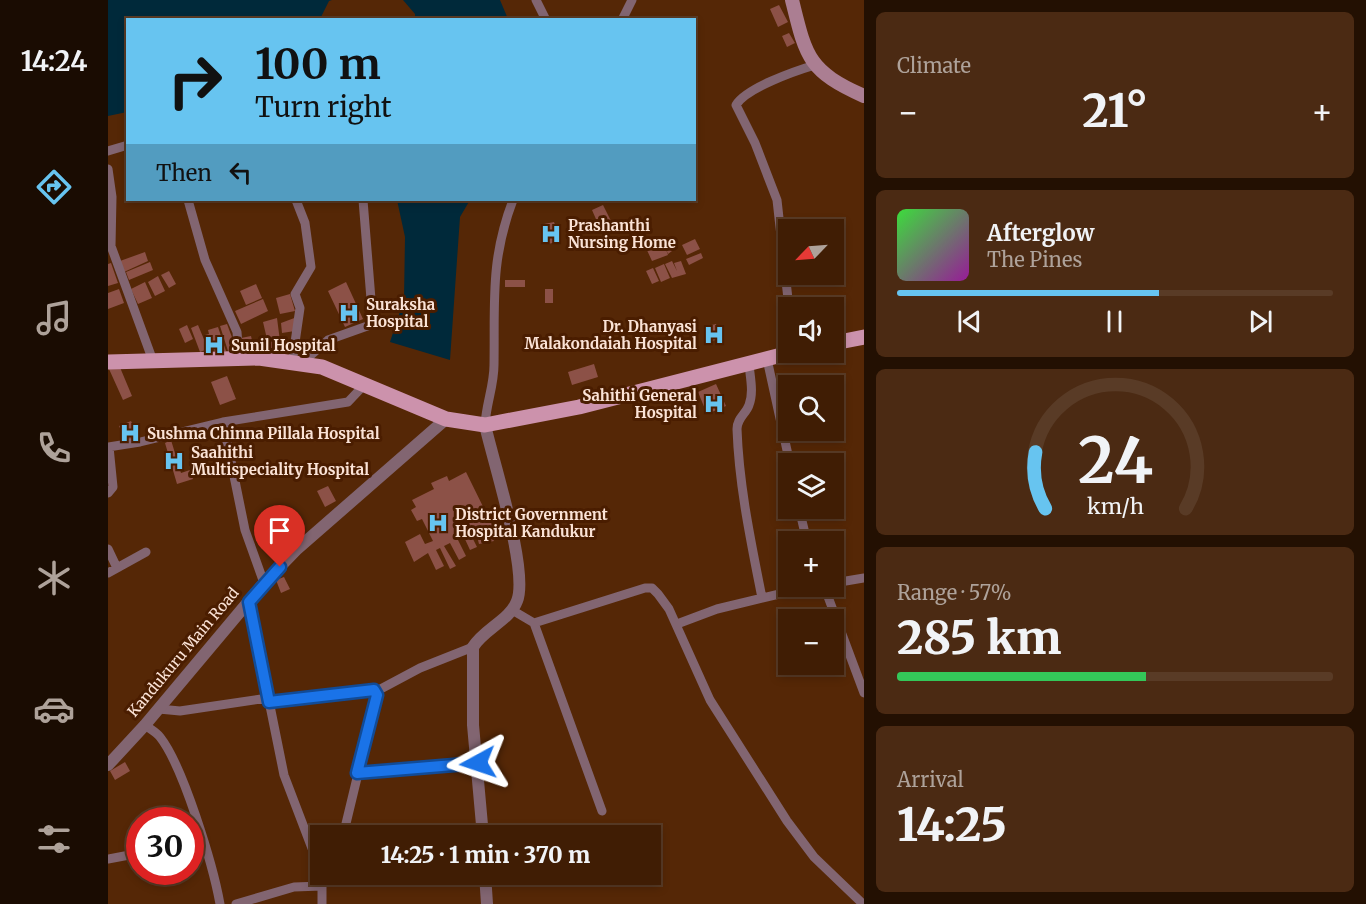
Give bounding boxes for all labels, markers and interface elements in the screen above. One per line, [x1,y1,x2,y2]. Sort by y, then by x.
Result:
text: 100 m [255,38,381,90]
icon: right [156,42,234,120]
text: 14:24 [21,44,87,78]
text: Climate [897,53,971,78]
text: 21° [1082,83,1148,139]
text: Turn right [255,90,392,124]
text: − [897,92,919,133]
text: + [1311,92,1333,133]
icon: left [224,156,257,189]
text: Then [156,159,212,187]
icon: directions [33,166,75,208]
place label: Prashanthi Nursing Home [568,216,676,252]
north arrow [778,219,844,285]
map controls [778,219,844,675]
text: Afterglow [987,219,1094,247]
hospital icon: Prashanthi Nursing Home [539,222,563,246]
text: The Pines [987,247,1082,272]
place label: Suraksha Hospital [366,295,436,331]
icon: music [33,297,75,339]
button: sound [778,297,844,363]
hospital icon: Suraksha Hospital [337,301,361,325]
icon: previous [953,305,986,338]
icon: pause [1098,305,1131,338]
icon: next [1244,305,1277,338]
place label: Dr. Dhanyasi Malakondaiah Hospital [524,317,697,353]
hospital icon: Dr. Dhanyasi Malakondaiah Hospital [702,323,726,347]
hospital icon: Sunil Hospital [202,333,226,357]
place label: Sunil Hospital [231,336,336,355]
button: search [778,375,844,441]
place label: Sahithi General Hospital [582,386,697,422]
hospital icon: Sahithi General Hospital [702,392,726,416]
hospital icon: Sushma Chinna Pillala Hospital [118,421,142,445]
text: 24 [1077,422,1153,500]
place label: Sushma Chinna Pillala Hospital [147,424,380,443]
icon: phone [33,427,75,469]
place label: Saahithi Multispeciality Hospital [191,443,369,479]
hospital icon: Saahithi Multispeciality Hospital [162,449,186,473]
button: layers [778,453,844,519]
text: km/h [1087,493,1143,520]
pin [254,505,305,567]
place label: District Government Hospital Kandukur [455,505,608,541]
hospital icon: District Government Hospital Kandukur [426,511,450,535]
icon: arrive [263,514,296,547]
button: + [778,531,844,597]
icon: climate [33,557,75,599]
text: Range · 57% [897,580,1011,605]
street label: Kandukuru Main Road [123,583,243,721]
button: − [778,609,844,675]
text: 285 km [897,610,1061,666]
icon: car [33,688,75,730]
position arrow [446,731,510,795]
text: Arrival [897,767,964,792]
text: 14:25 [897,797,1007,853]
speed limit sign: 30 [126,807,204,885]
icon: filters [33,818,75,860]
text: 14:25 · 1 min · 370 m [381,841,590,869]

